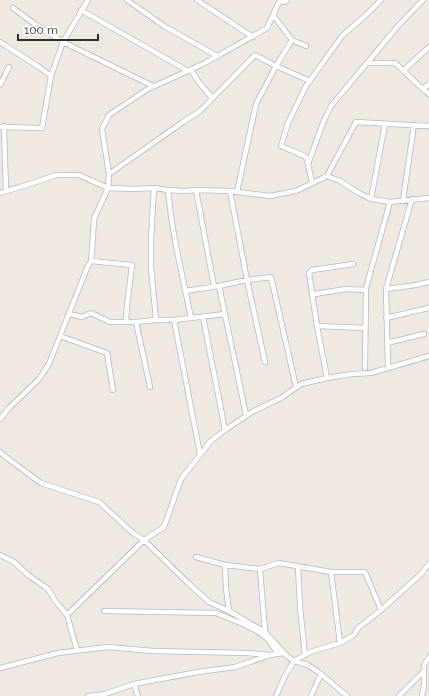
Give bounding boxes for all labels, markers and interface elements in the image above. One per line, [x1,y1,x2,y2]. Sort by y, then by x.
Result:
scale bar [18,16,98,42]
text: 100 m [24,23,58,37]

